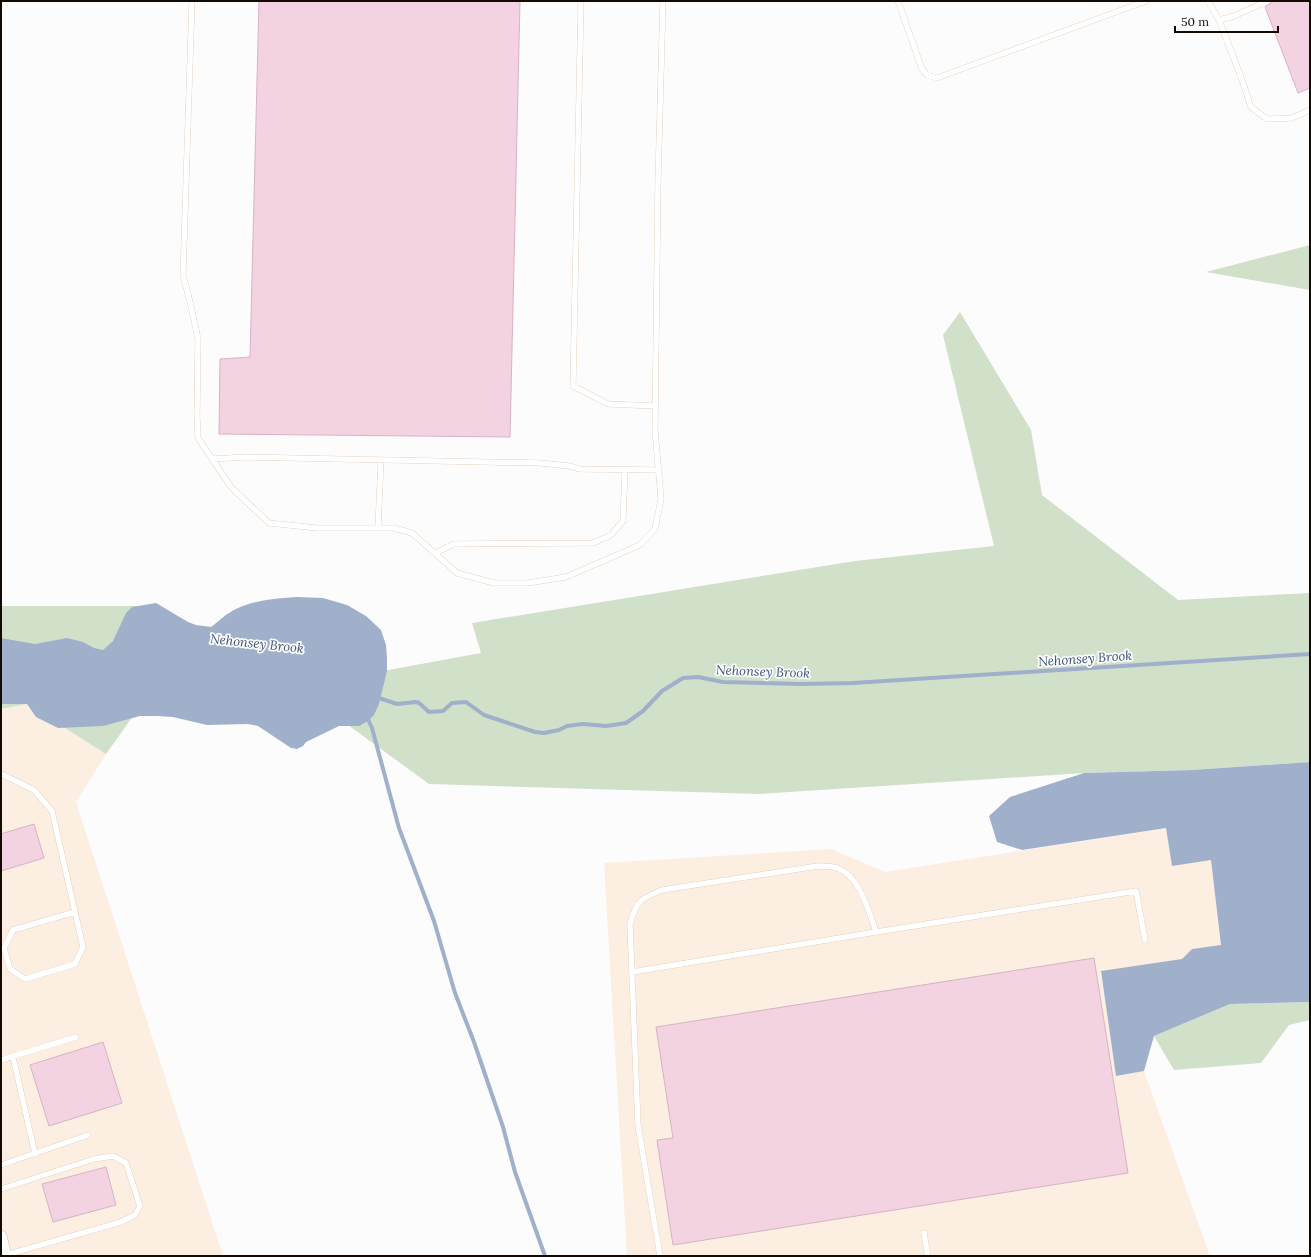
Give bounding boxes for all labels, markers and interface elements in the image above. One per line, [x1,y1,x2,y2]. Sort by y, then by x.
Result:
scale bar [1175,8,1278,34]
text: 50 m [1181,14,1209,29]
water label: Nehonsey Brook [209,630,305,657]
water label: Nehonsey Brook [1038,647,1133,670]
water label: Nehonsey Brook [716,661,811,682]

